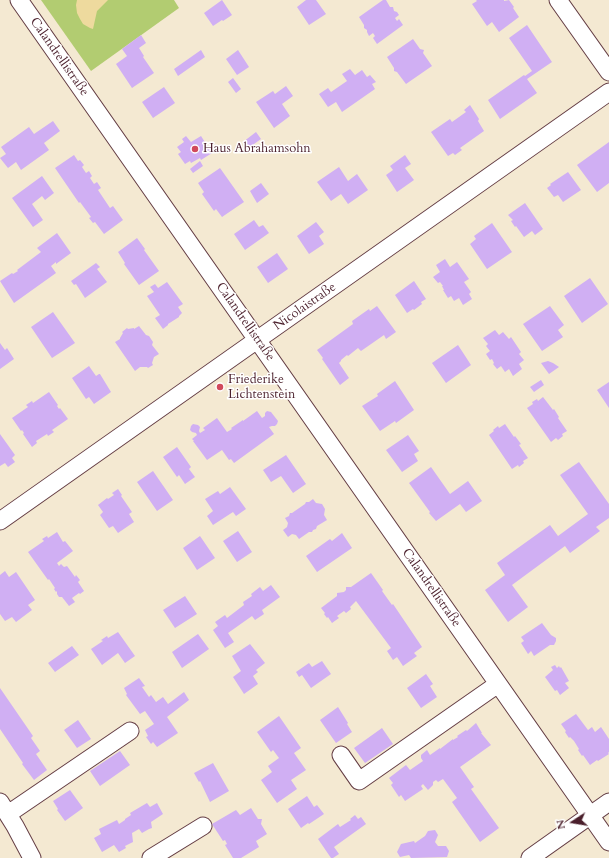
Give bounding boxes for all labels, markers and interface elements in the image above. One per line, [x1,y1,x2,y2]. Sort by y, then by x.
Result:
street label: Calandrellistraße [26,15,92,99]
place label: Haus Abrahamsohn [203,141,311,157]
marker: Haus Abrahamsohn [190,144,200,154]
street label: Calandrellistraße [212,280,278,364]
street label: Nicolaistraße [271,280,339,334]
place label: Friederike Lichtenstein [228,372,295,403]
marker: Friederike Lichtenstein [215,382,225,392]
street label: Calandrellistraße [398,546,464,630]
north arrow [553,802,593,842]
text: N [552,818,569,831]

